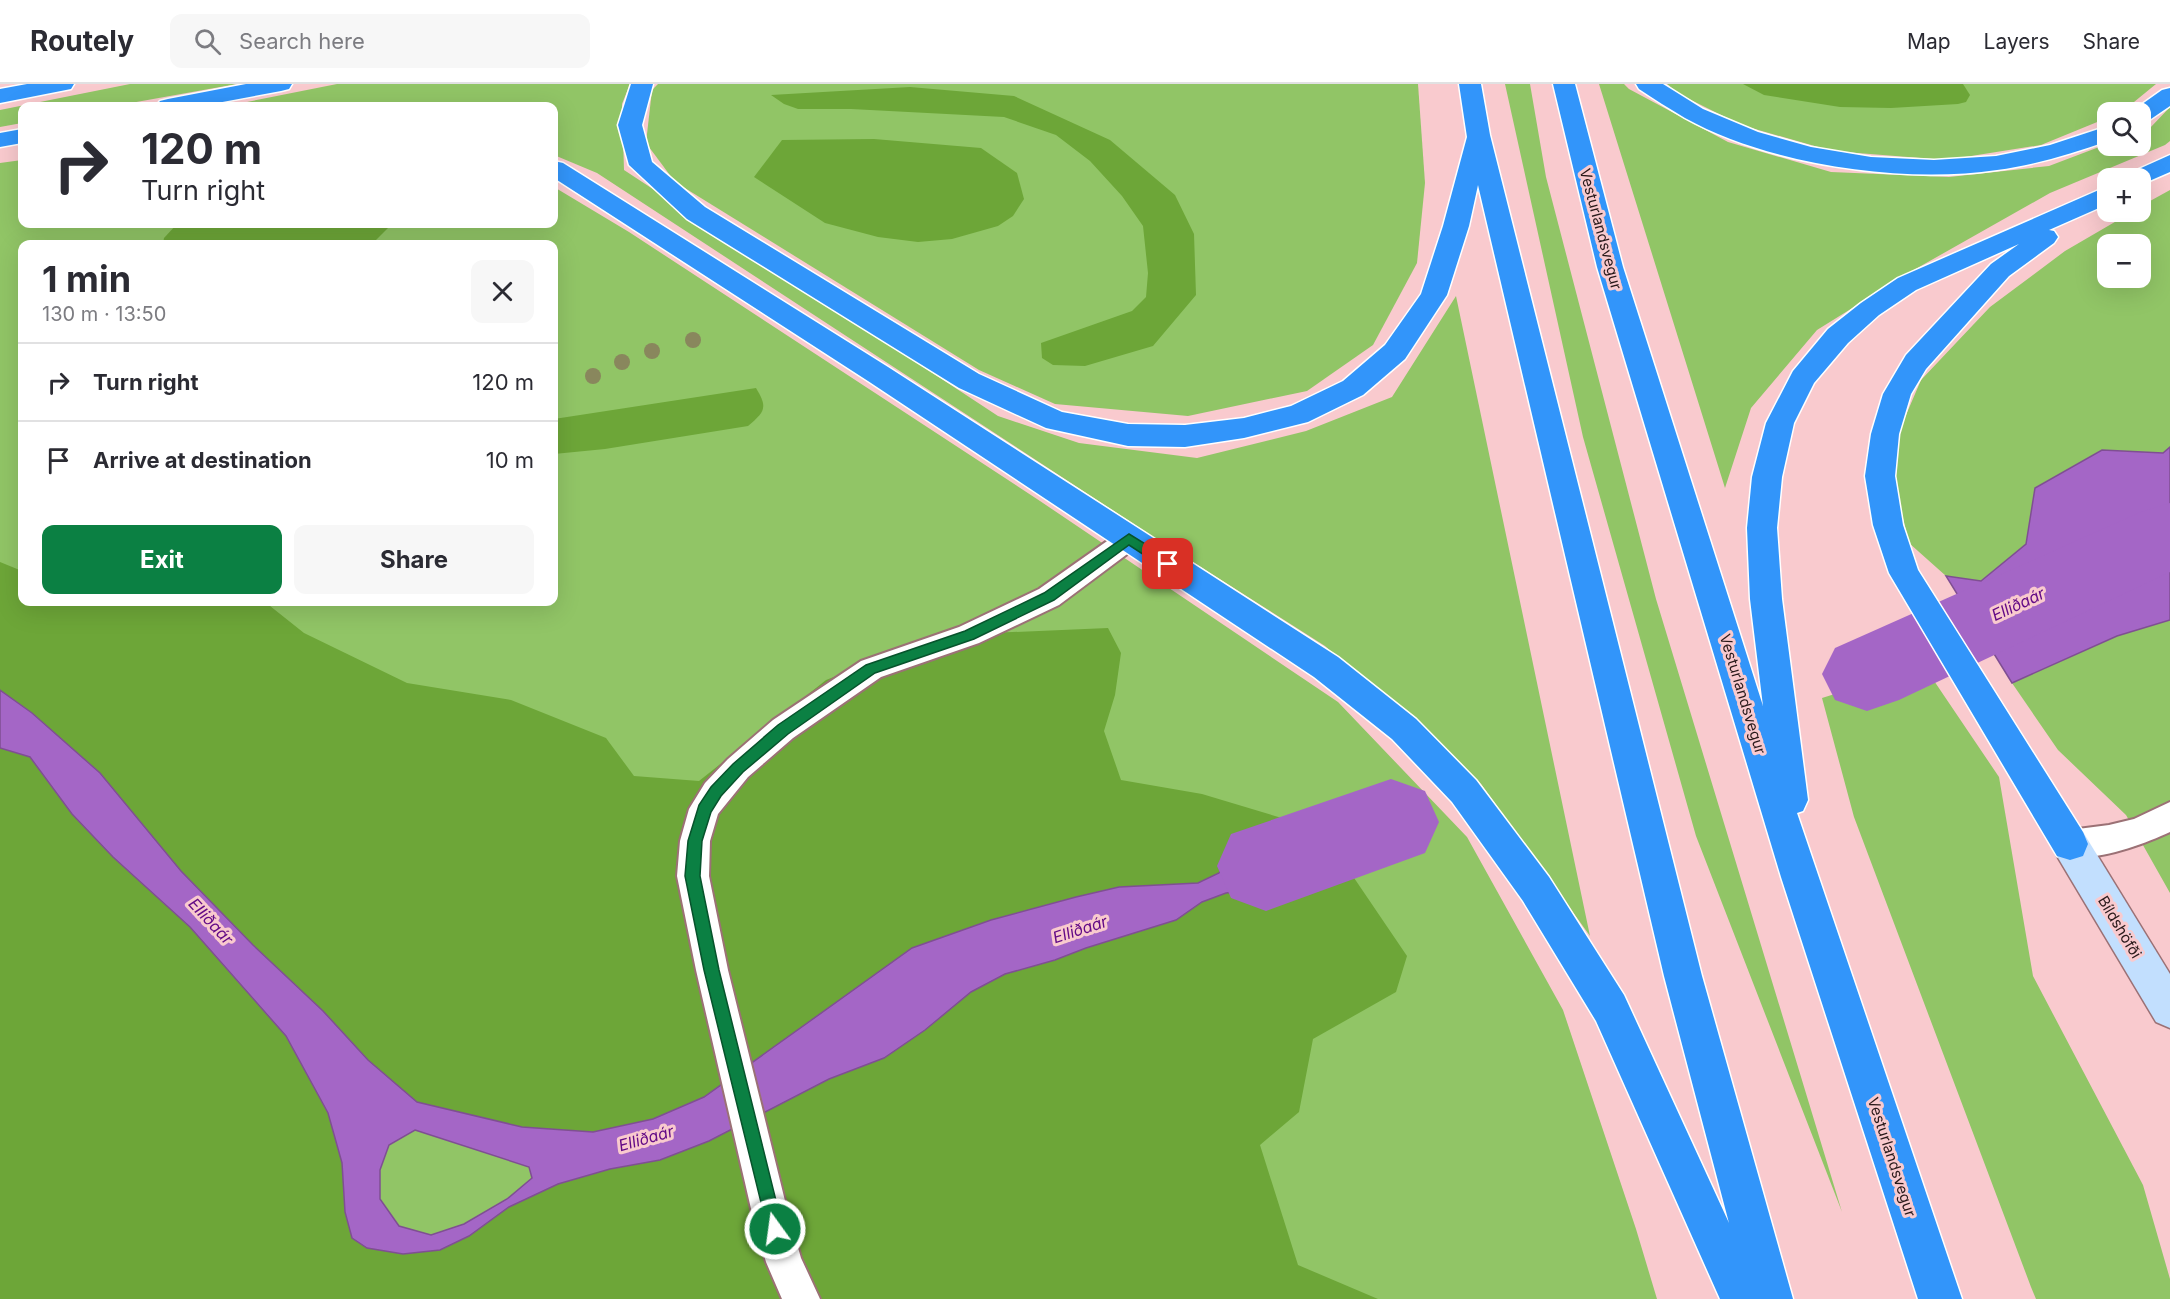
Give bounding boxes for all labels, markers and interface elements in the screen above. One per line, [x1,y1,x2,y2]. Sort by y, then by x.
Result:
search box [170,14,590,68]
text: Routely [30,24,134,58]
icon: search [191,25,224,58]
text: Search here [239,28,365,54]
text: Map [1907,29,1951,54]
text: Layers [1984,29,2050,54]
text: Share [2083,29,2140,54]
map controls [2097,102,2151,288]
button: search [2097,102,2151,156]
text: 120 m [141,123,262,174]
icon: right [42,126,120,204]
street label: Vesturlandsvegur [1576,166,1626,292]
button: + [2097,168,2151,222]
text: Turn right [141,174,265,207]
button: − [2097,234,2151,288]
text: 1 min [42,257,131,301]
button: close [471,260,534,323]
text: 130 m · 13:50 [42,302,166,326]
icon: right [42,366,75,399]
text: Turn right [93,369,199,395]
text: 120 m [472,369,534,395]
icon: arrive [42,444,75,477]
text: Arrive at destination [93,447,312,473]
text: 10 m [486,447,534,473]
button: Exit [42,525,282,594]
button: Share [294,525,534,594]
pin [1142,538,1193,589]
icon: arrive [1151,547,1184,580]
water label: Elliðaár [1988,583,2049,625]
street label: Vesturlandsvegur [1716,632,1770,757]
street label: Bíldshöfði [2094,892,2146,962]
water label: Elliðaár [185,894,238,949]
water label: Elliðaár [1050,911,1111,947]
street label: Vesturlandsvegur [1864,1095,1920,1219]
water label: Elliðaár [616,1120,677,1155]
position arrow [743,1197,807,1261]

